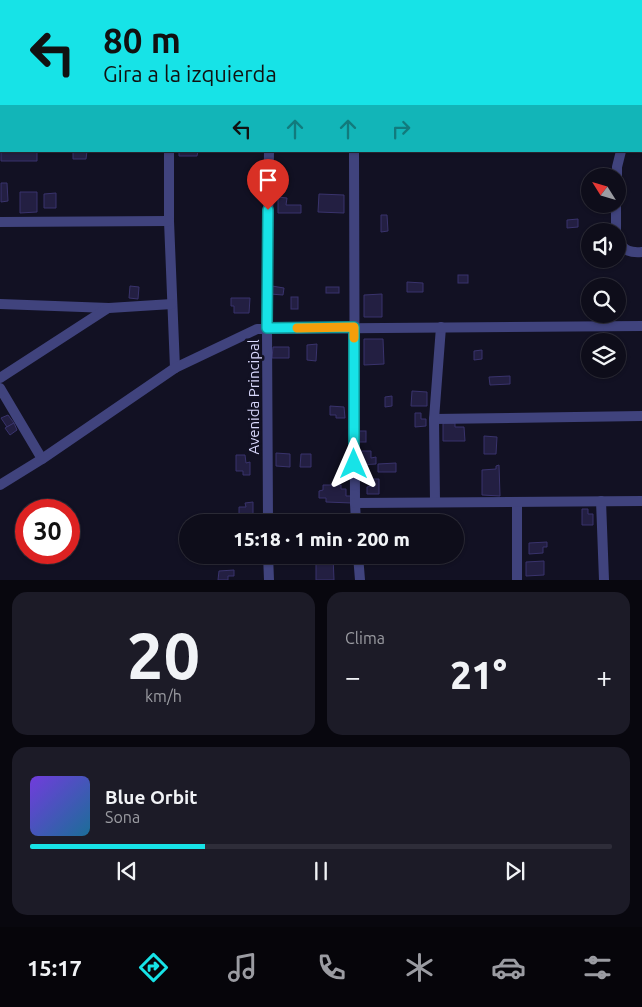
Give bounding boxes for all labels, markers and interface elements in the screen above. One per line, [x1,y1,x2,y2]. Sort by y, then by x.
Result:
icon: left [20,20,85,85]
text: 80 m [103,20,181,60]
text: Gira a la izquierda [103,61,277,86]
icon: left [228,115,256,143]
icon: ahead [281,115,309,143]
icon: ahead [334,115,362,143]
icon: right [387,115,415,143]
pin [247,159,289,210]
icon: arrive [254,166,282,194]
north arrow [581,168,626,212]
map controls [581,168,626,378]
button: sound [581,223,626,268]
button: search [581,278,626,323]
button: layers [581,333,626,378]
street label: Avenida Principal [245,339,262,455]
position arrow [327,437,379,489]
speed limit sign: 30 [15,499,80,564]
text: 15:18 · 1 min · 200 m [233,528,410,550]
text: 20 [127,618,200,691]
text: Clima [345,629,385,647]
text: 21° [450,654,507,696]
text: − [345,661,361,692]
text: + [596,661,612,692]
text: km/h [145,687,182,705]
text: Blue Orbit [105,786,198,808]
text: Sona [105,808,140,826]
icon: previous [113,857,141,885]
icon: pause [307,857,335,885]
icon: next [501,857,529,885]
icon: directions [136,950,171,985]
icon: music [225,950,260,985]
icon: phone [314,950,349,985]
icon: climate [402,950,437,985]
icon: car [491,950,526,985]
icon: filters [580,950,615,985]
text: 15:17 [27,955,82,980]

